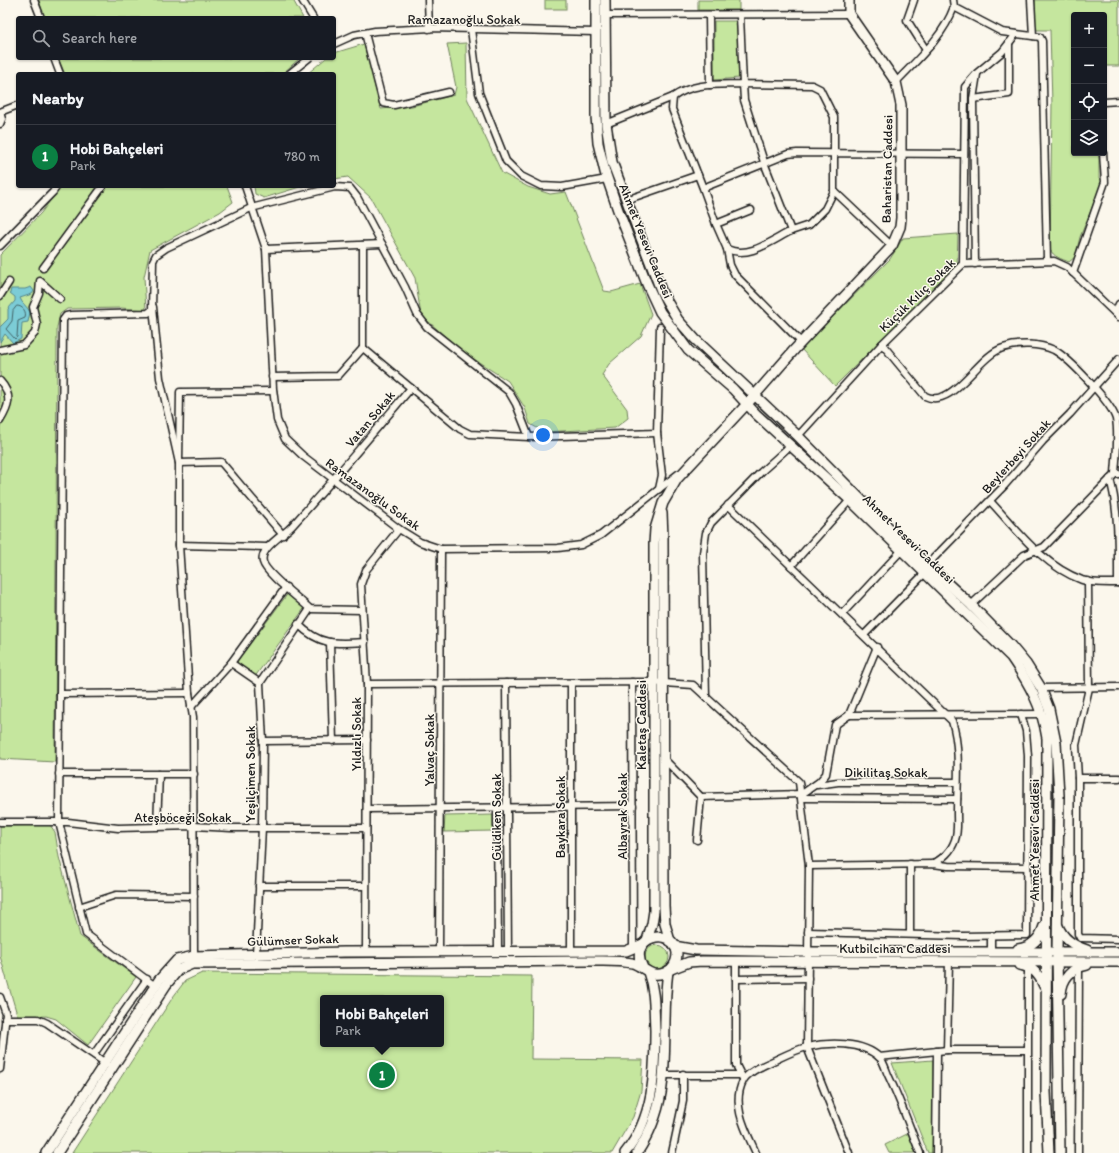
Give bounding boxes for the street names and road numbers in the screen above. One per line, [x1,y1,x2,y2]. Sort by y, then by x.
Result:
street label: Ramazanoğlu Sokak [407,12,521,27]
street label: Baharistan Caddesi [879,115,895,223]
street label: Ahmet Yesevi Caddesi [616,182,676,300]
street label: Küçük Kılıç Sokak [876,255,958,335]
street label: Vatan Sokak [342,388,398,450]
street label: Beylerbeyi Sokak [979,415,1054,496]
street label: Ramazanoğlu Sokak [323,455,423,533]
street label: Ahmet Yesevi Caddesi [860,491,958,587]
street label: Kaletaş Caddesi [634,680,649,770]
street label: Yıldızlı Sokak [349,697,364,771]
street label: Yalvaç Sokak [422,713,437,786]
street label: Yeşilçimen Sokak [243,725,258,822]
street label: Dikilitaş Sokak [844,765,928,780]
street label: Albayrak Sokak [615,772,630,859]
street label: Güldiken Sokak [489,773,504,861]
street label: Baykara Sokak [553,775,568,858]
street label: Ahmet Yesevi Caddesi [1027,779,1042,901]
street label: Ateşböceği Sokak [134,810,232,825]
street label: Gülümser Sokak [247,931,339,949]
street label: Kutbilcihan Caddesi [839,941,951,956]

